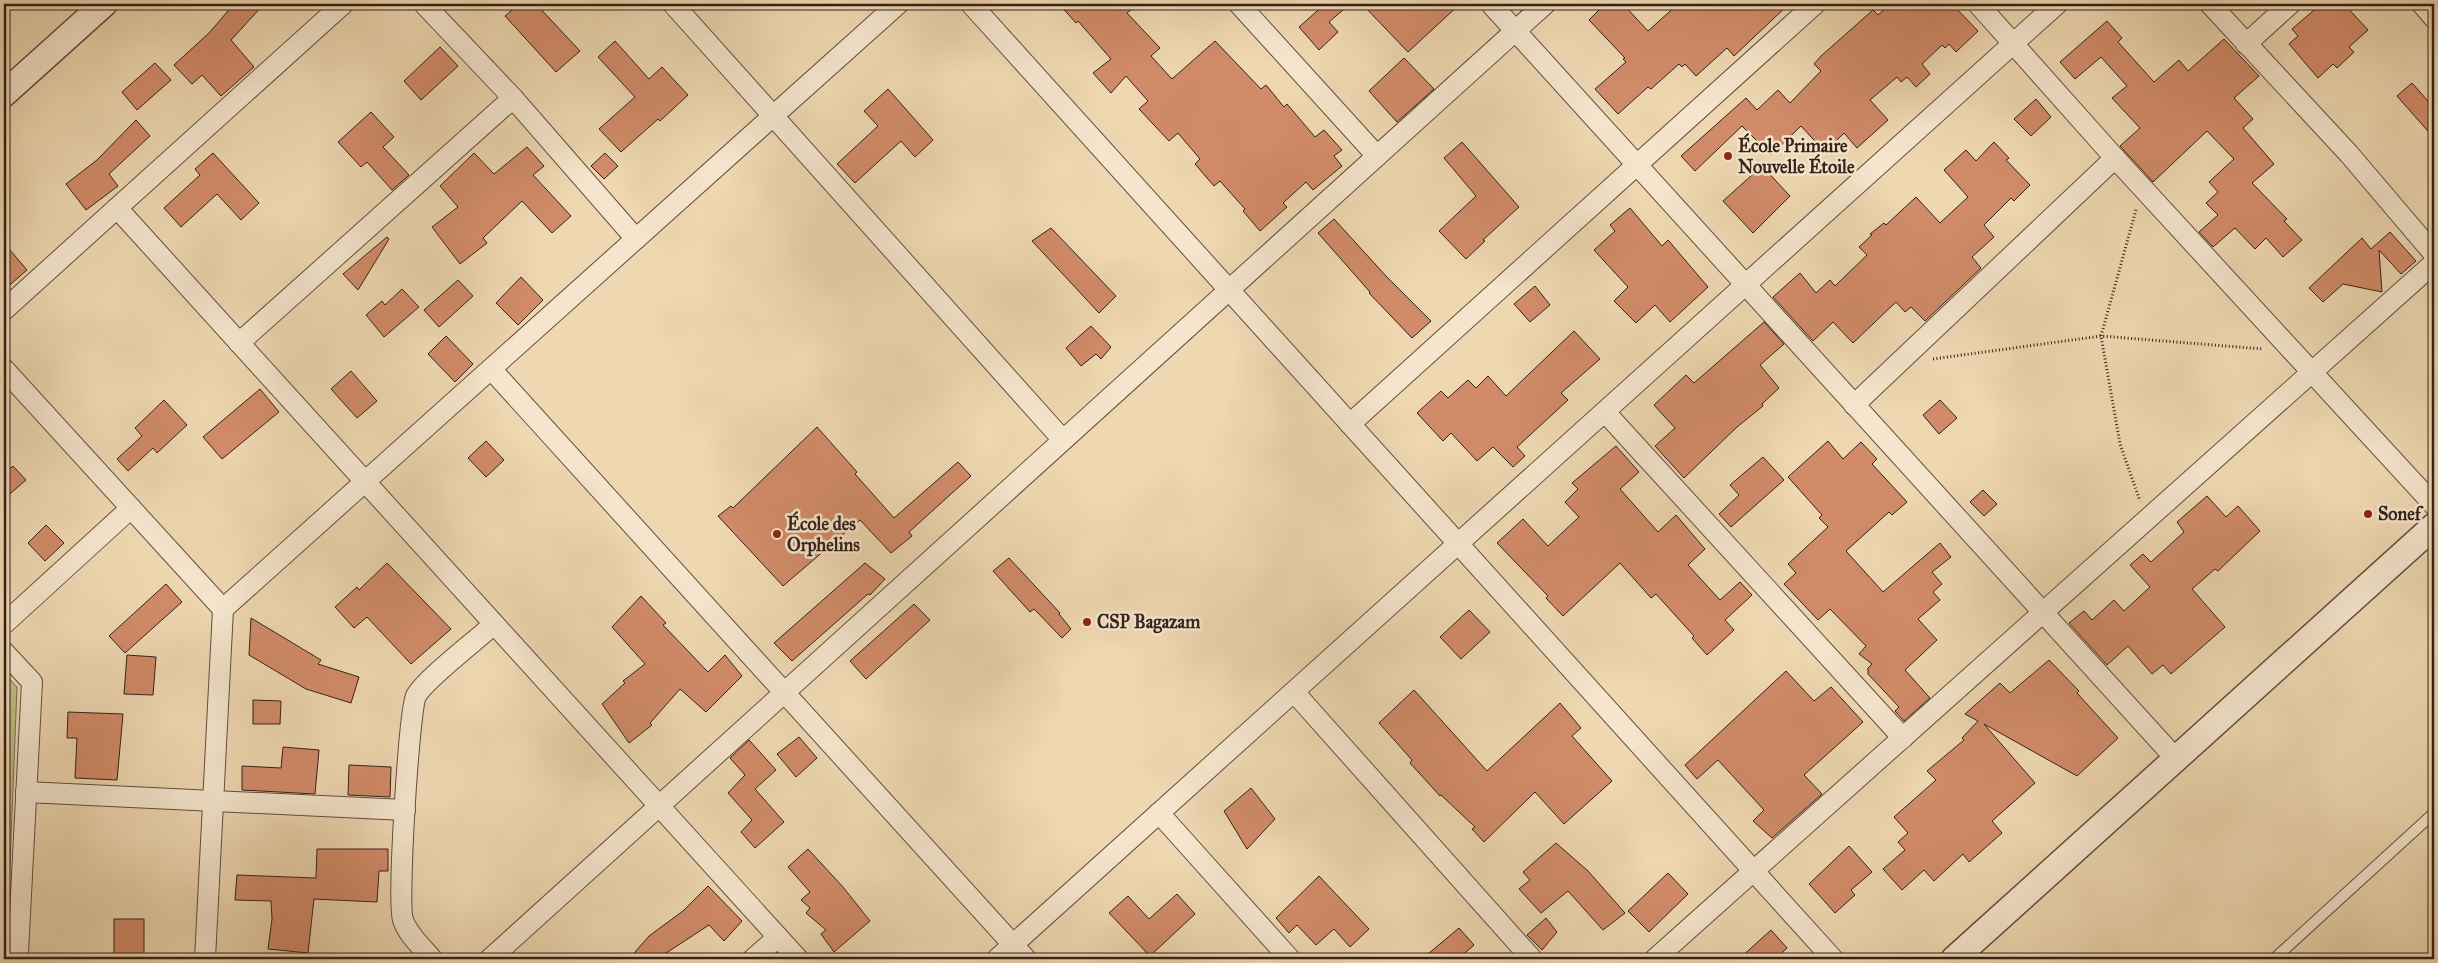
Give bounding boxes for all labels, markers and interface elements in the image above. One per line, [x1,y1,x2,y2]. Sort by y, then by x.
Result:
place label: École Primaire Nouvelle Étoile [1738,132,1855,178]
marker: École Primaire Nouvelle Étoile [1722,150,1734,162]
place label: Sonef [2378,503,2424,525]
marker: Sonef [2362,508,2374,520]
place label: École des Orphelins [787,510,860,557]
marker: École des Orphelins [771,528,783,540]
place label: CSP Bagazam [1097,611,1201,634]
marker: CSP Bagazam [1081,616,1093,628]

